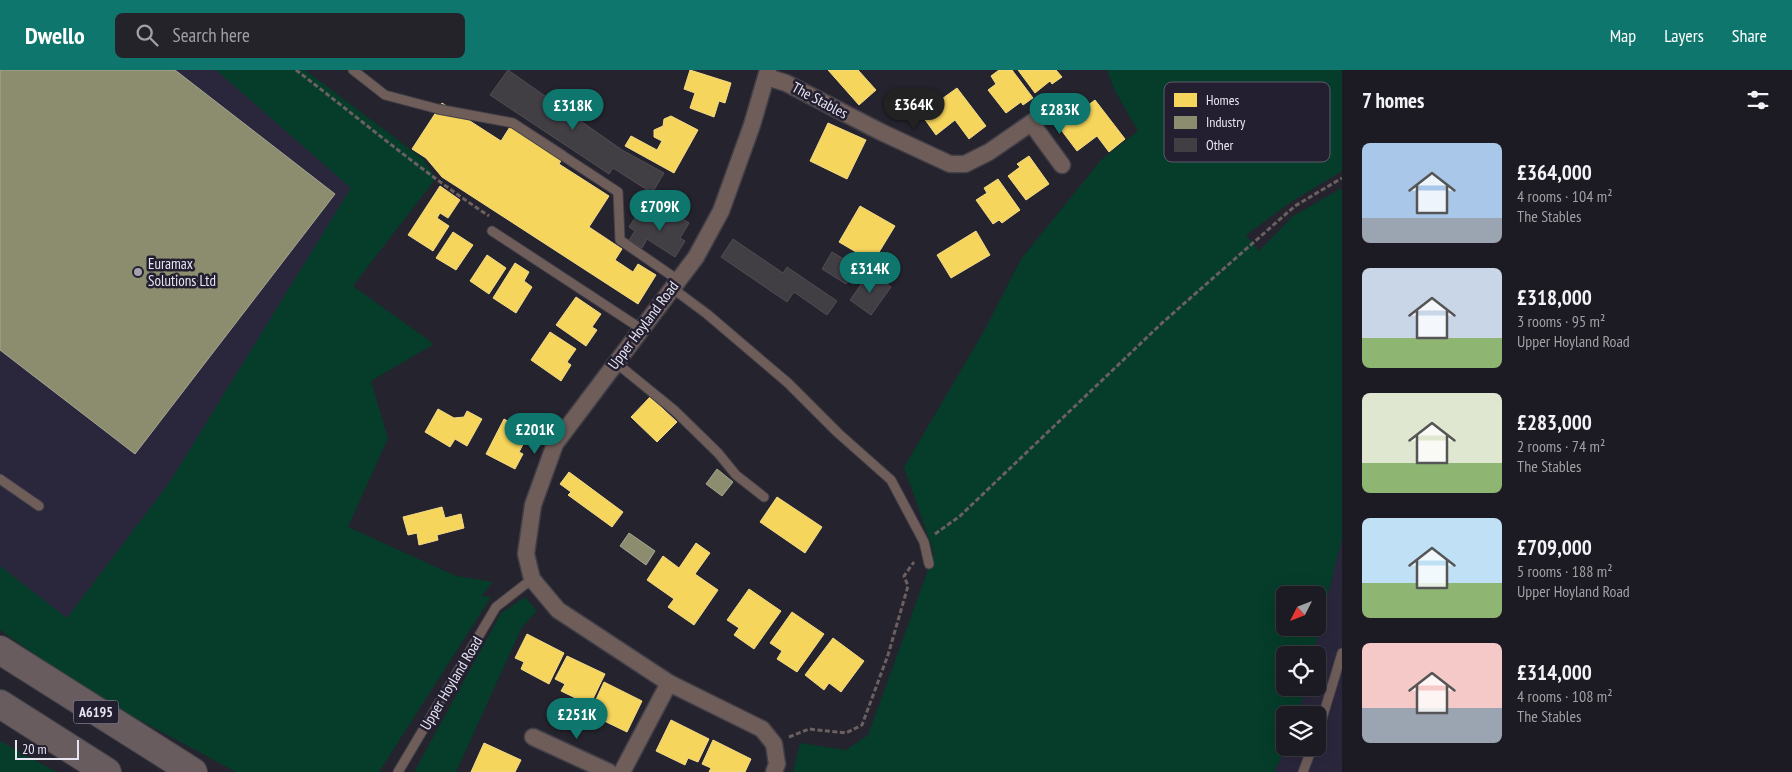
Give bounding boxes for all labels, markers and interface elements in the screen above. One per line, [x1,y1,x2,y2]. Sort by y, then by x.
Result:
search box [115,13,465,58]
text: Dwello [25,20,85,51]
icon: search [133,21,161,49]
text: Search here [173,23,250,47]
text: Map [1610,24,1636,47]
text: Layers [1664,24,1704,47]
text: Share [1732,24,1767,47]
street label: The Stables [789,77,851,123]
legend [1164,82,1330,162]
icon: filters [1744,86,1772,114]
text: 7 homes [1362,87,1424,114]
pin: £318K [538,88,608,131]
pin: £364K [879,88,949,130]
text: Homes [1206,91,1239,109]
pin: £283K [1025,92,1095,135]
text: £364K [895,94,933,114]
text: £318K [554,95,592,115]
text: £283K [1041,99,1079,119]
text: Industry [1206,113,1246,131]
text: Other [1206,136,1233,154]
text: £364,000 [1517,159,1592,186]
icon: home [1402,163,1462,223]
text: 4 rooms · 104 m² [1517,186,1613,206]
pin: £709K [625,190,695,232]
text: £709K [641,196,679,216]
text: The Stables [1517,206,1582,226]
pin: £314K [835,252,905,294]
place label: Euramax Solutions Ltd [148,254,216,290]
text: £314K [851,258,889,278]
marker: Euramax Solutions Ltd [132,266,144,278]
street label: Upper Hoyland Road [604,277,682,373]
text: £318,000 [1517,284,1592,311]
icon: home [1402,288,1462,348]
text: 3 rooms · 95 m² [1517,311,1605,331]
text: Upper Hoyland Road [1517,331,1630,351]
text: £283,000 [1517,409,1592,436]
pin: £201K [500,412,570,455]
icon: home [1402,413,1462,473]
text: £201K [516,419,554,439]
text: 2 rooms · 74 m² [1517,436,1605,456]
text: The Stables [1517,456,1582,476]
text: £709,000 [1517,534,1592,561]
icon: home [1402,538,1462,598]
text: 5 rooms · 188 m² [1517,561,1613,581]
text: Upper Hoyland Road [1517,581,1630,601]
north arrow [1276,586,1326,636]
map controls [1276,586,1326,756]
street label: Upper Hoyland Road [416,633,486,733]
button: locate [1276,646,1326,696]
text: £314,000 [1517,659,1592,686]
icon: home [1402,663,1462,723]
text: 4 rooms · 108 m² [1517,686,1613,706]
pin: £251K [542,698,612,740]
road number: A6195 [74,700,118,724]
text: £251K [558,704,596,724]
button: layers [1276,706,1326,756]
text: The Stables [1517,706,1582,726]
scale bar [15,737,79,760]
text: 20 m [22,740,47,758]

